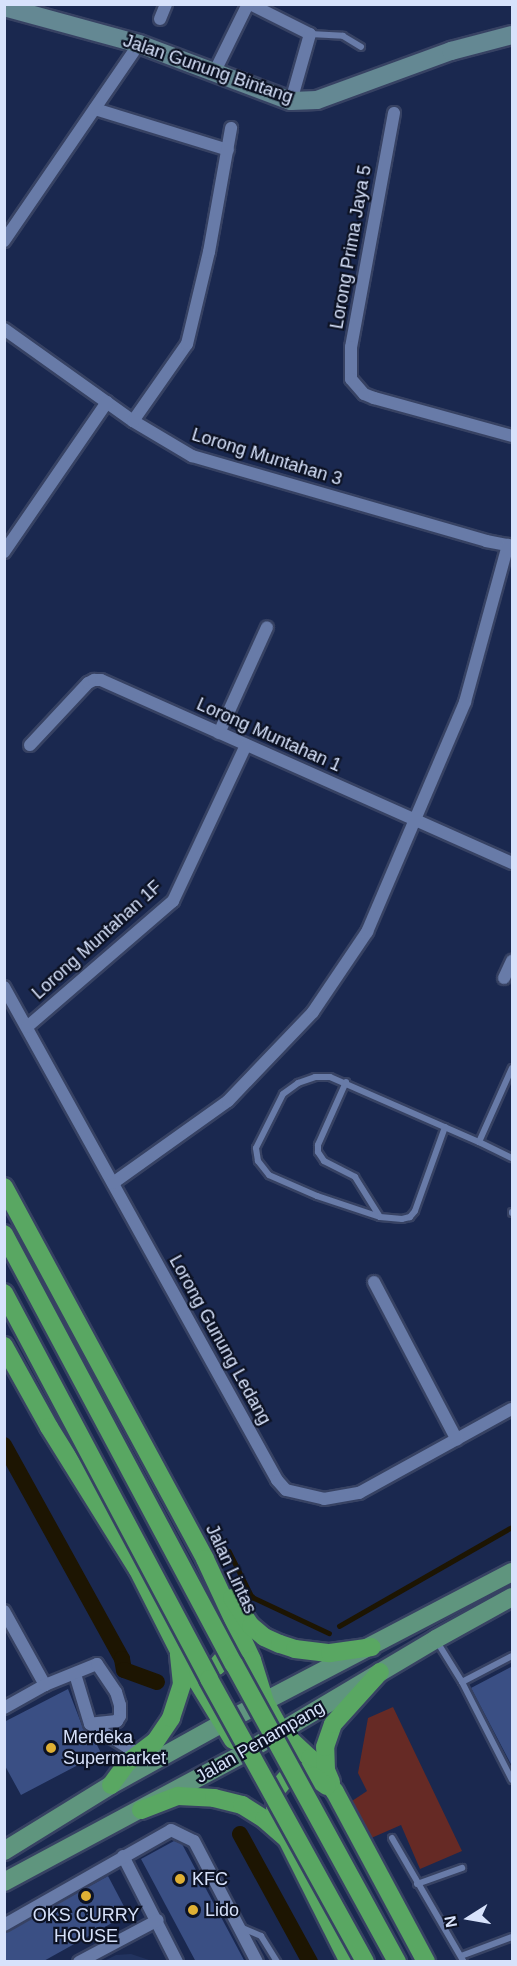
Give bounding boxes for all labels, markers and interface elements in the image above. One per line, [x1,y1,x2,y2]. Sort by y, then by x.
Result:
street label: Jalan Gunung Bintang [120,30,296,108]
street label: Lorong Prima Jaya 5 [326,163,376,331]
street label: Lorong Muntahan 3 [189,424,345,490]
street label: Lorong Muntahan 1 [193,693,345,777]
street label: Lorong Muntahan 1F [28,876,166,1004]
street label: Lorong Gunung Ledang [164,1252,276,1428]
street label: Jalan Lintas [201,1521,261,1617]
street label: Jalan Penampang [192,1696,328,1788]
place label: Merdeka Supermarket [63,1727,166,1770]
marker: Merdeka Supermarket [44,1741,58,1755]
place label: KFC [192,1868,228,1890]
marker: KFC [173,1872,187,1886]
north arrow [439,1888,499,1948]
marker: OKS CURRY HOUSE [79,1889,93,1903]
place label: Lido [205,1899,239,1921]
marker: Lido [186,1903,200,1917]
place label: OKS CURRY HOUSE [33,1905,139,1948]
text: N [441,1914,460,1929]

